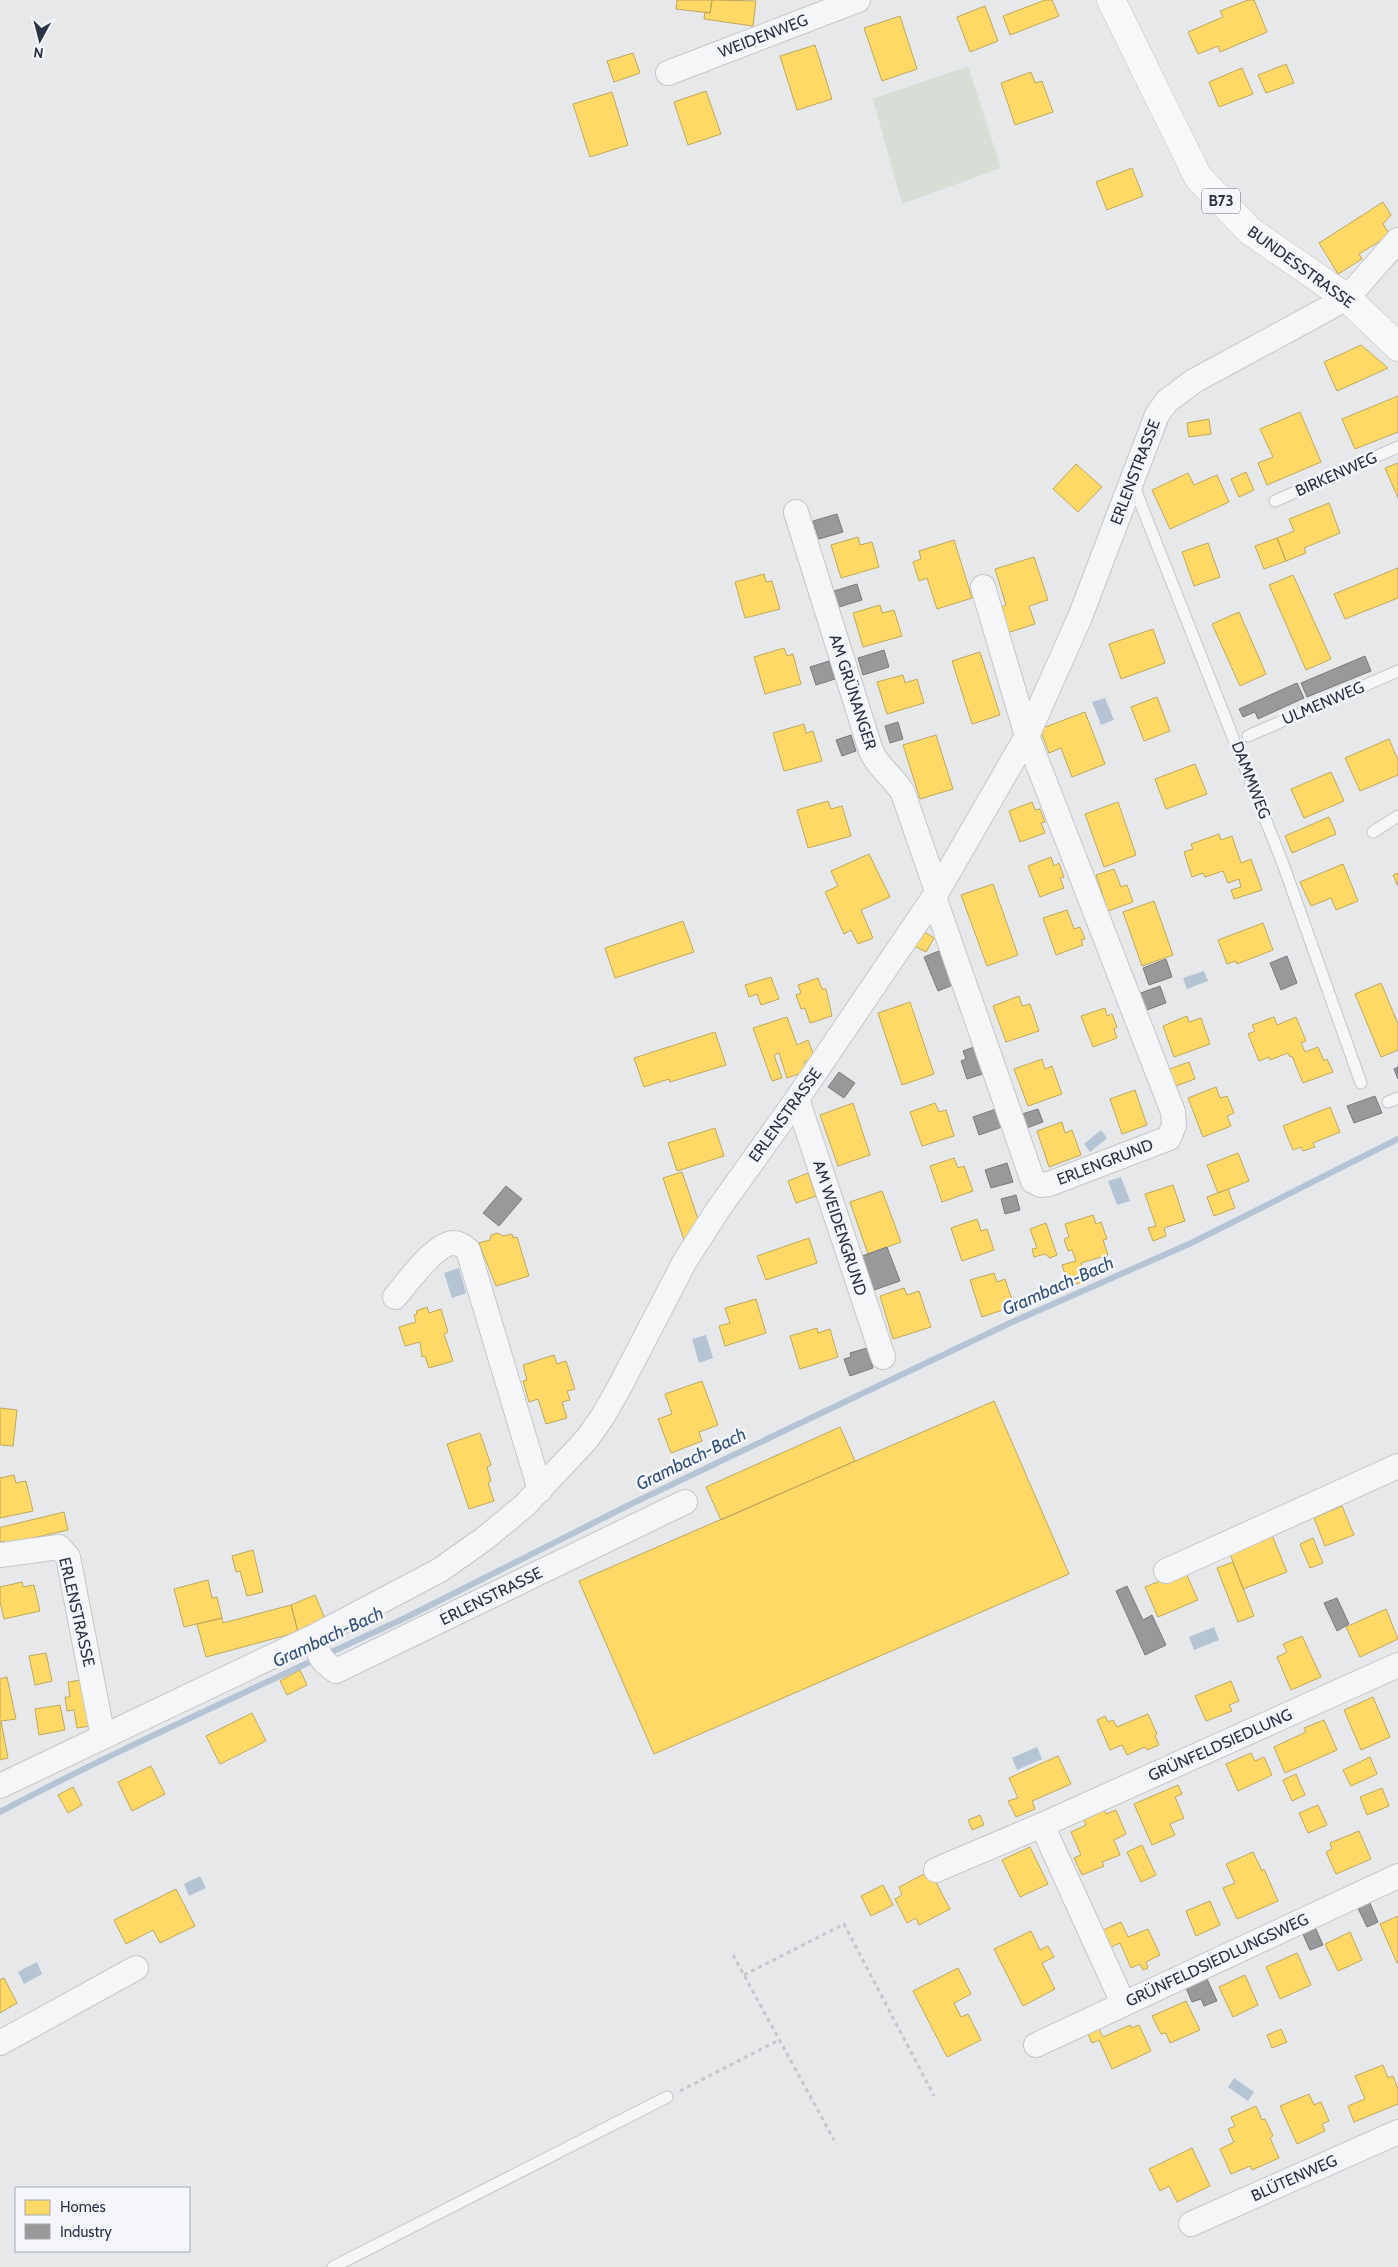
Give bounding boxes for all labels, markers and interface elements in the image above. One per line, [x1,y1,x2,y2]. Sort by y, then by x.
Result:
street label: WEIDENWEG [716,10,810,62]
north arrow [15,15,65,65]
text: N [32,43,44,62]
road number: B73 [1202,188,1240,214]
street label: BUNDESSTRASSE [1244,222,1358,312]
street label: ERLENSTRASSE [1106,416,1164,527]
street label: BIRKENWEG [1292,448,1380,500]
street label: AM GRÜNANGER [825,632,881,752]
street label: ULMENWEG [1279,677,1367,729]
street label: DAMMWEG [1228,739,1274,821]
street label: ERLENSTRASSE [745,1064,826,1166]
street label: ERLENGRUND [1054,1135,1156,1189]
street label: AM WEIDENGRUND [809,1158,871,1298]
water label: Grambach-Bach [999,1252,1117,1320]
water label: Grambach-Bach [632,1423,750,1495]
street label: ERLENSTRASSE [55,1555,99,1669]
street label: ERLENSTRASSE [437,1563,545,1629]
water label: Grambach-Bach [269,1602,387,1672]
street label: GRÜNFELDSIEDLUNG [1145,1705,1295,1785]
street label: GRÜNFELDSIEDLUNGSWEG [1123,1909,1311,2011]
street label: BLÜTENWEG [1248,2151,1340,2205]
legend [15,2187,190,2252]
text: Homes [60,2198,106,2216]
text: Industry [60,2223,112,2241]

